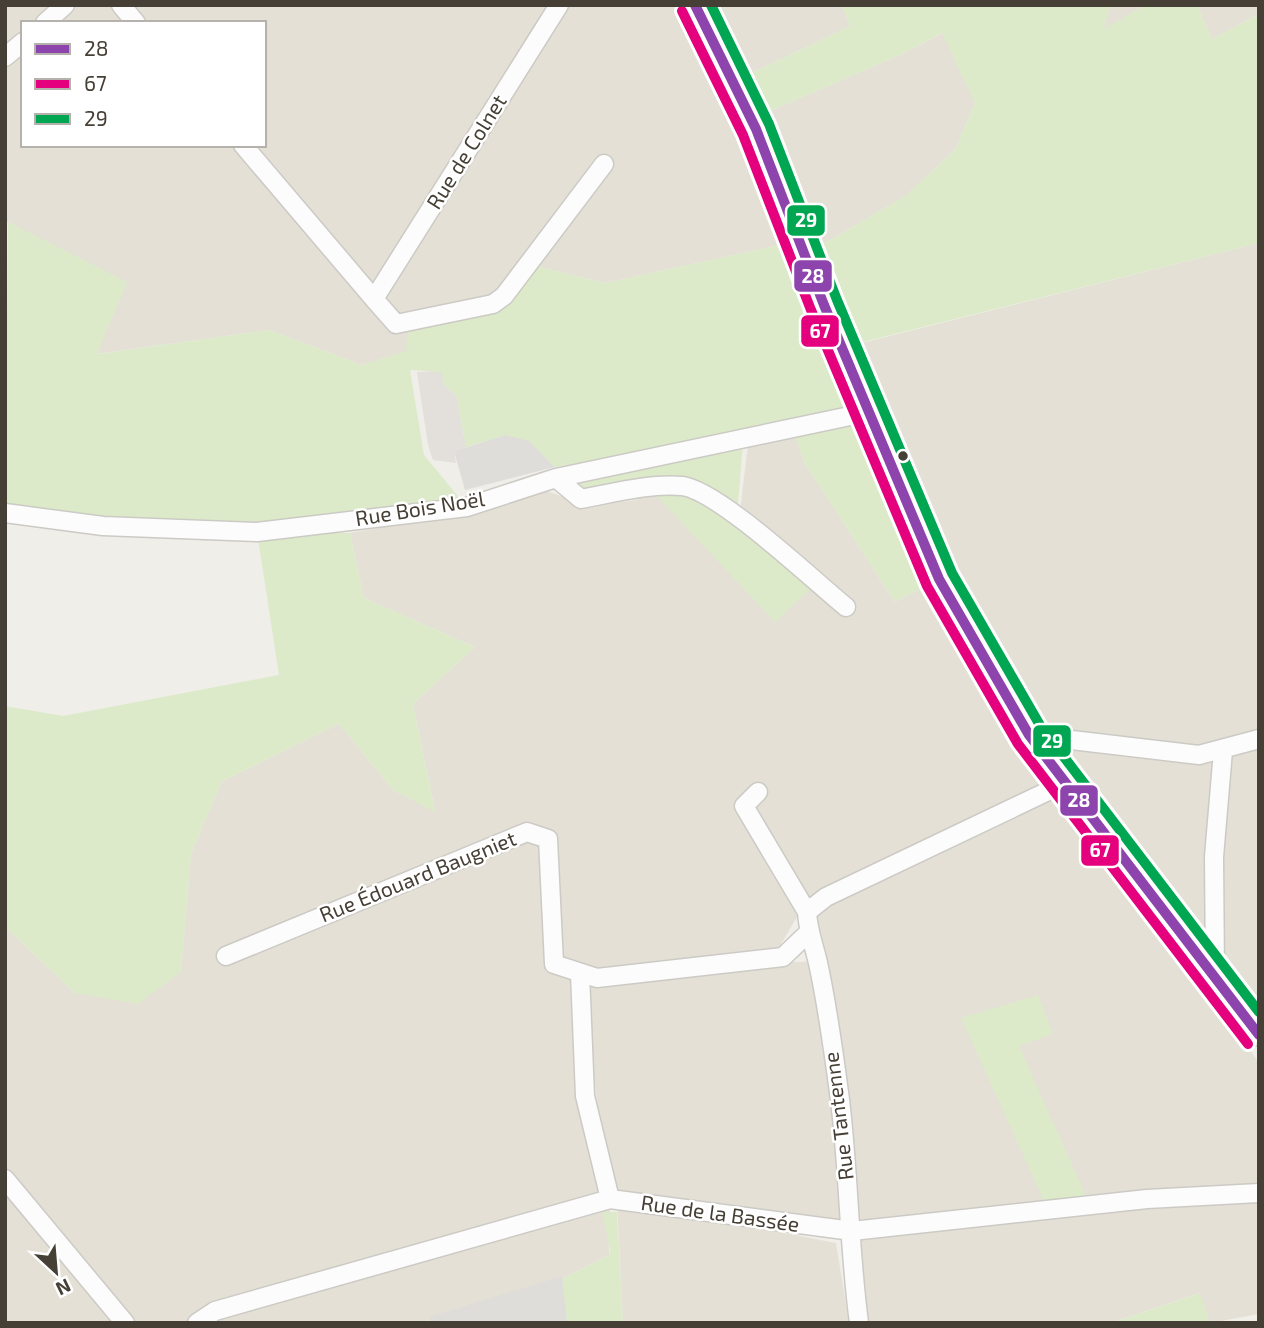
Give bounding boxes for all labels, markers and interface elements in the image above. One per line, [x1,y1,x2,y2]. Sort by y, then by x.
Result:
legend [21,21,266,147]
text: 28 [84,35,109,60]
text: 67 [84,70,107,95]
street label: Rue de Colnet [421,89,511,213]
text: 29 [84,105,108,130]
line badge: 29 [786,204,826,237]
text: 29 [795,208,817,231]
line badge: 28 [793,259,833,293]
text: 28 [802,264,824,287]
line badge: 67 [800,314,840,348]
text: 67 [809,319,831,342]
unlabelled marker [896,449,910,463]
street label: Rue Bois Noël [353,485,487,530]
line badge: 29 [1032,724,1072,758]
text: 29 [1041,729,1063,752]
line badge: 28 [1059,784,1099,817]
text: 28 [1068,788,1090,811]
street label: Rue Édouard Baugniet [315,825,519,927]
line badge: 67 [1080,834,1120,867]
text: 67 [1089,838,1111,861]
street label: Rue Tantenne [817,1050,858,1182]
street label: Rue de la Bassée [639,1189,801,1236]
north arrow [21,1237,91,1307]
text: N [52,1274,75,1301]

